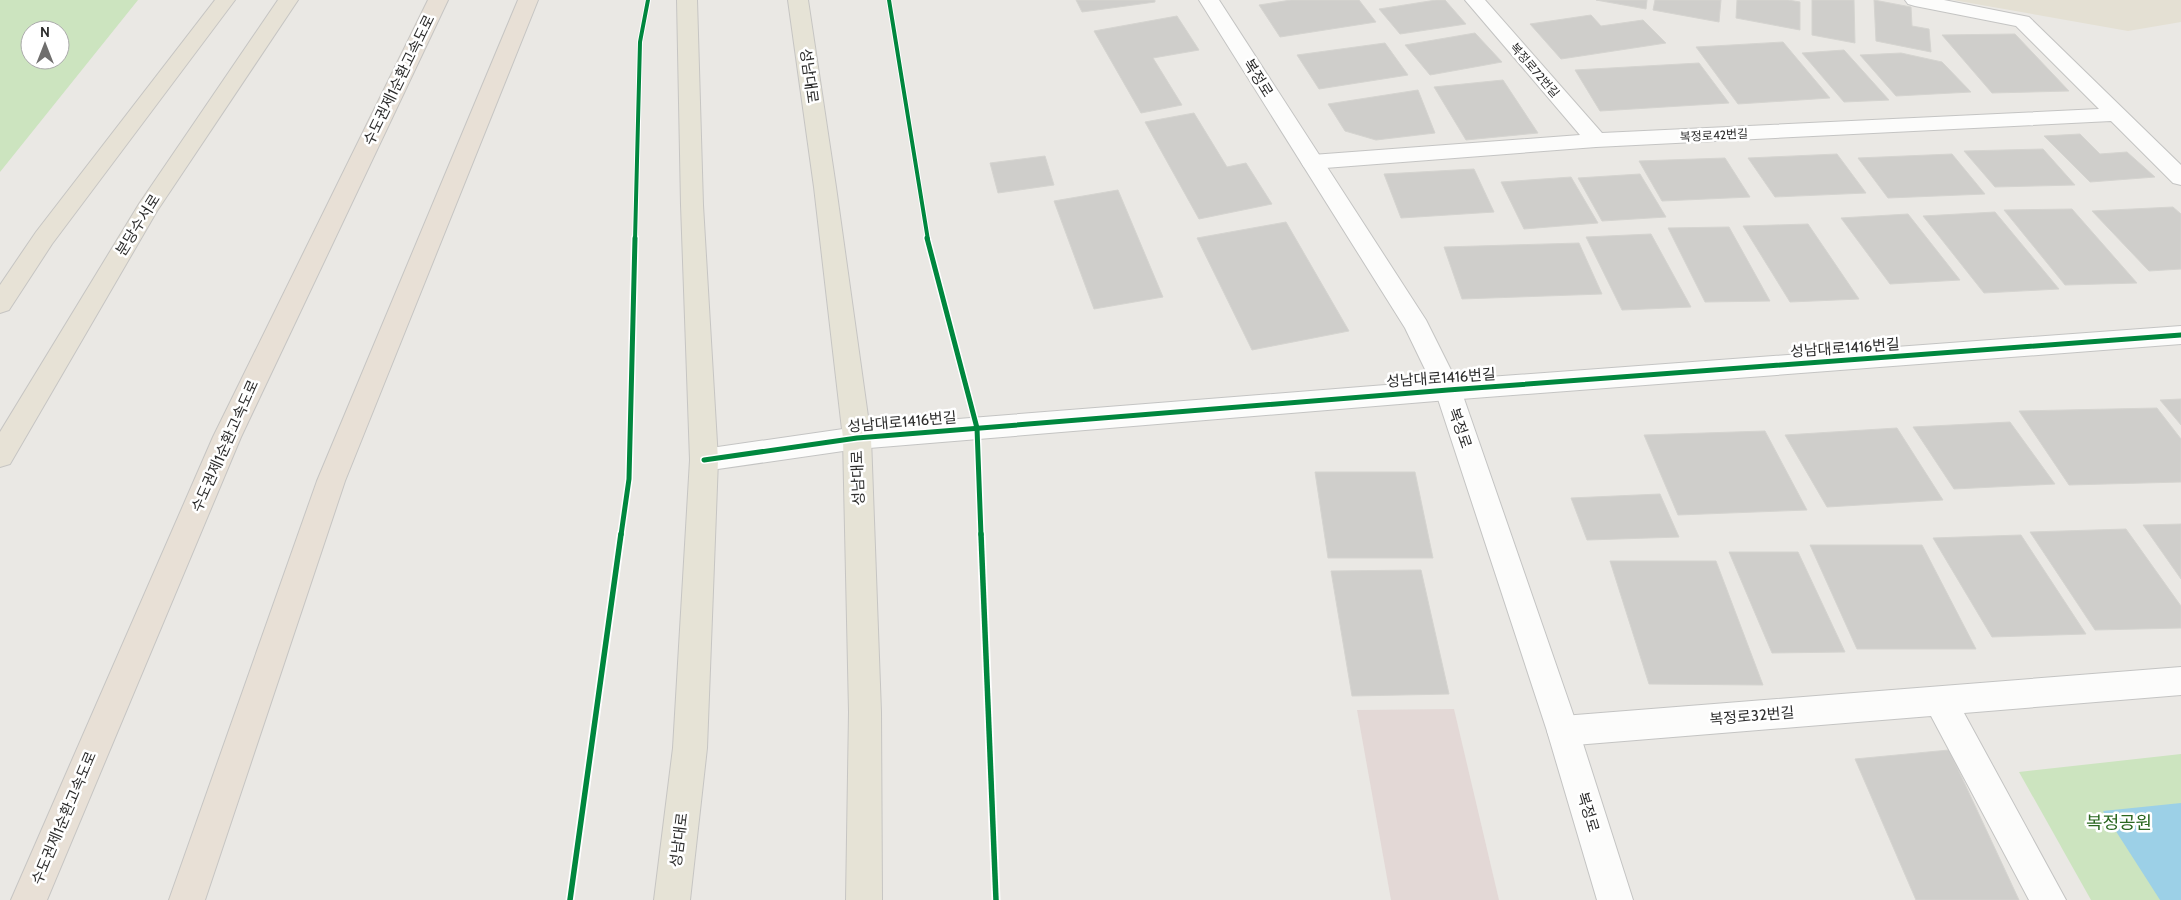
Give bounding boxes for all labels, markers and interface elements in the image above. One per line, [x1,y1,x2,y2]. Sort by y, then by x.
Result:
street label: 수도권제1순환고속도로 [360,12,438,148]
north arrow [20,20,70,70]
text: N [40,23,50,41]
street label: 복정로72번길 [1507,40,1563,100]
street label: 성남대로 [796,47,822,105]
street label: 복정로 [1239,56,1277,100]
street label: 복정로42번길 [1679,126,1749,144]
street label: 분당수서로 [112,191,164,259]
street label: 성남대로1416번길 [1790,335,1900,361]
street label: 성남대로1416번길 [1386,365,1496,391]
street label: 수도권제1순환고속도로 [188,377,262,515]
street label: 복정로 [1445,405,1475,451]
street label: 성남대로1416번길 [847,408,957,436]
street label: 성남대로 [848,450,868,506]
street label: 복정로32번길 [1709,703,1795,729]
street label: 수도권제1순환고속도로 [28,749,100,887]
street label: 복정로 [1573,790,1603,834]
street label: 성남대로 [667,812,691,868]
park label: 복정공원 [2086,812,2152,834]

